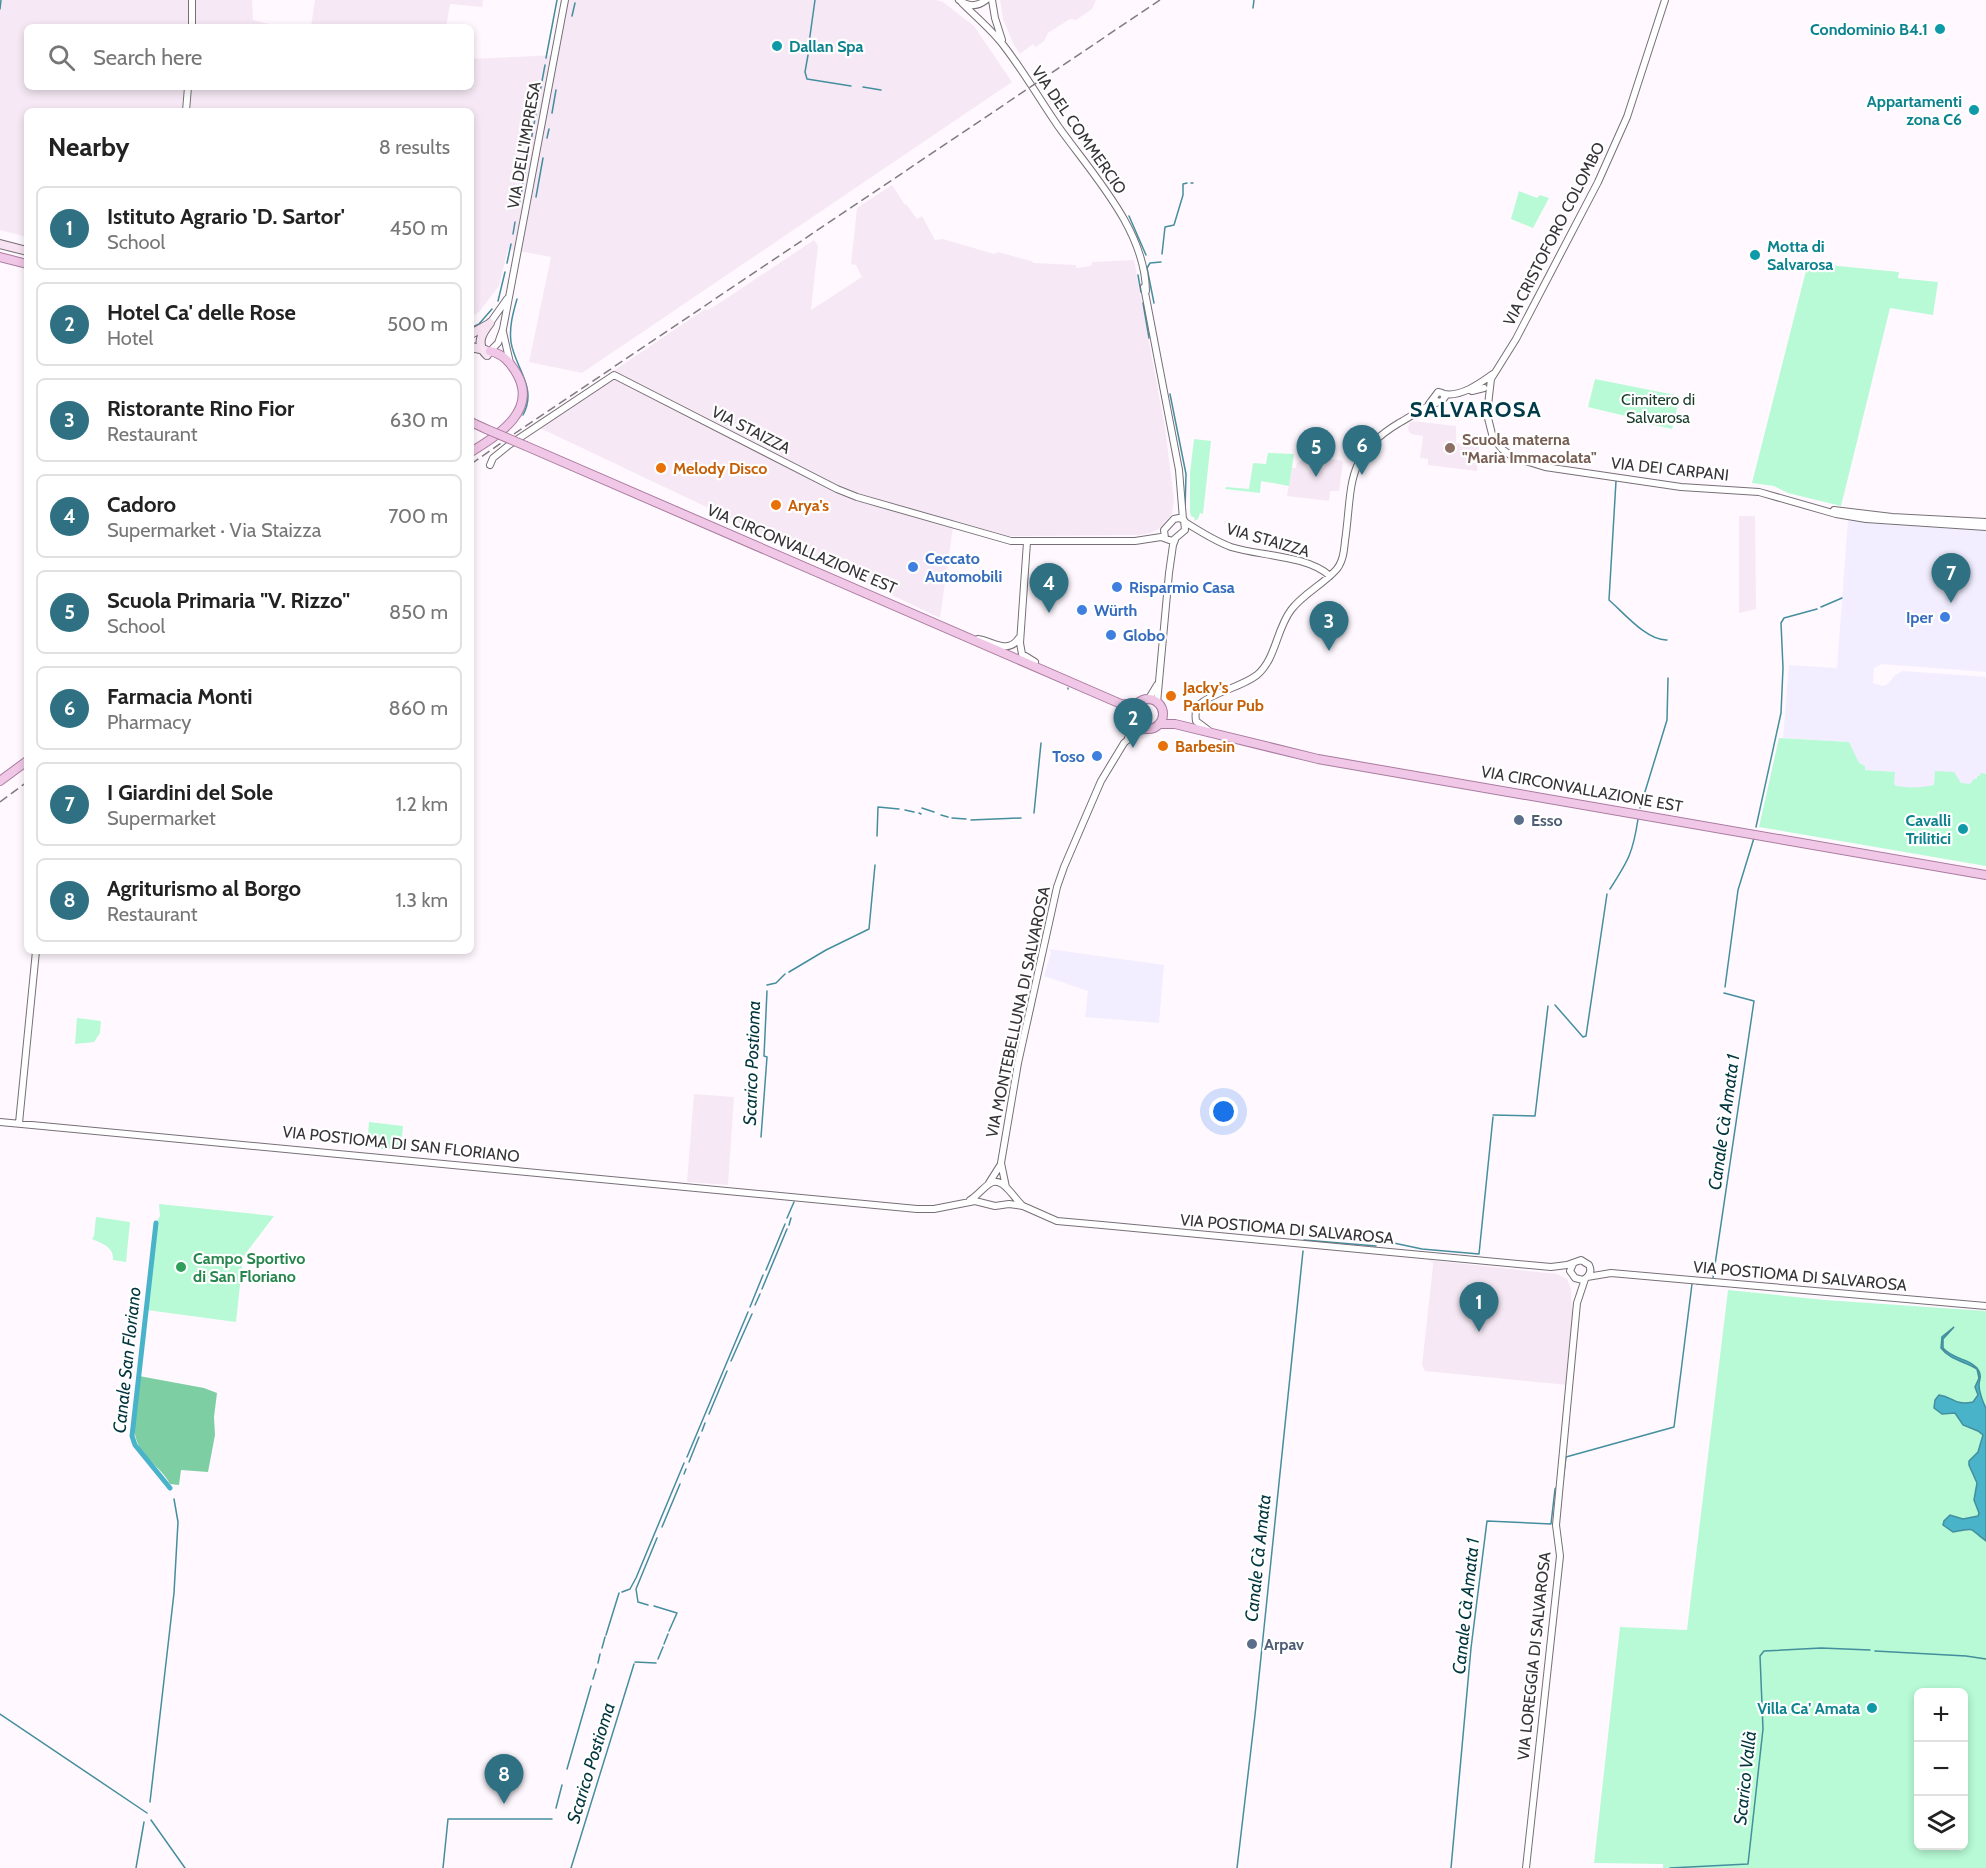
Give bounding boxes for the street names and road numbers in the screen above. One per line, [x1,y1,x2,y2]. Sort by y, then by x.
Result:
street label: VIA DEL COMMERCIO [1028,62,1130,198]
street label: VIA DELL'IMPRESA [503,80,545,210]
street label: VIA CRISTOFORO COLOMBO [1499,139,1609,329]
street label: VIA STAIZZA [709,402,794,458]
street label: VIA DEI CARPANI [1610,453,1730,485]
street label: VIA CIRCONVALLAZIONE EST [704,500,900,598]
street label: VIA STAIZZA [1224,519,1312,561]
street label: VIA CIRCONVALLAZIONE EST [1480,762,1685,816]
street label: VIA MONTEBELLUNA DI SALVAROSA [982,884,1054,1139]
street label: VIA POSTIOMA DI SAN FLORIANO [282,1122,520,1166]
street label: VIA POSTIOMA DI SALVAROSA [1179,1210,1395,1248]
street label: VIA POSTIOMA DI SALVAROSA [1692,1257,1908,1295]
street label: VIA LOREGGIA DI SALVAROSA [1514,1551,1554,1761]

